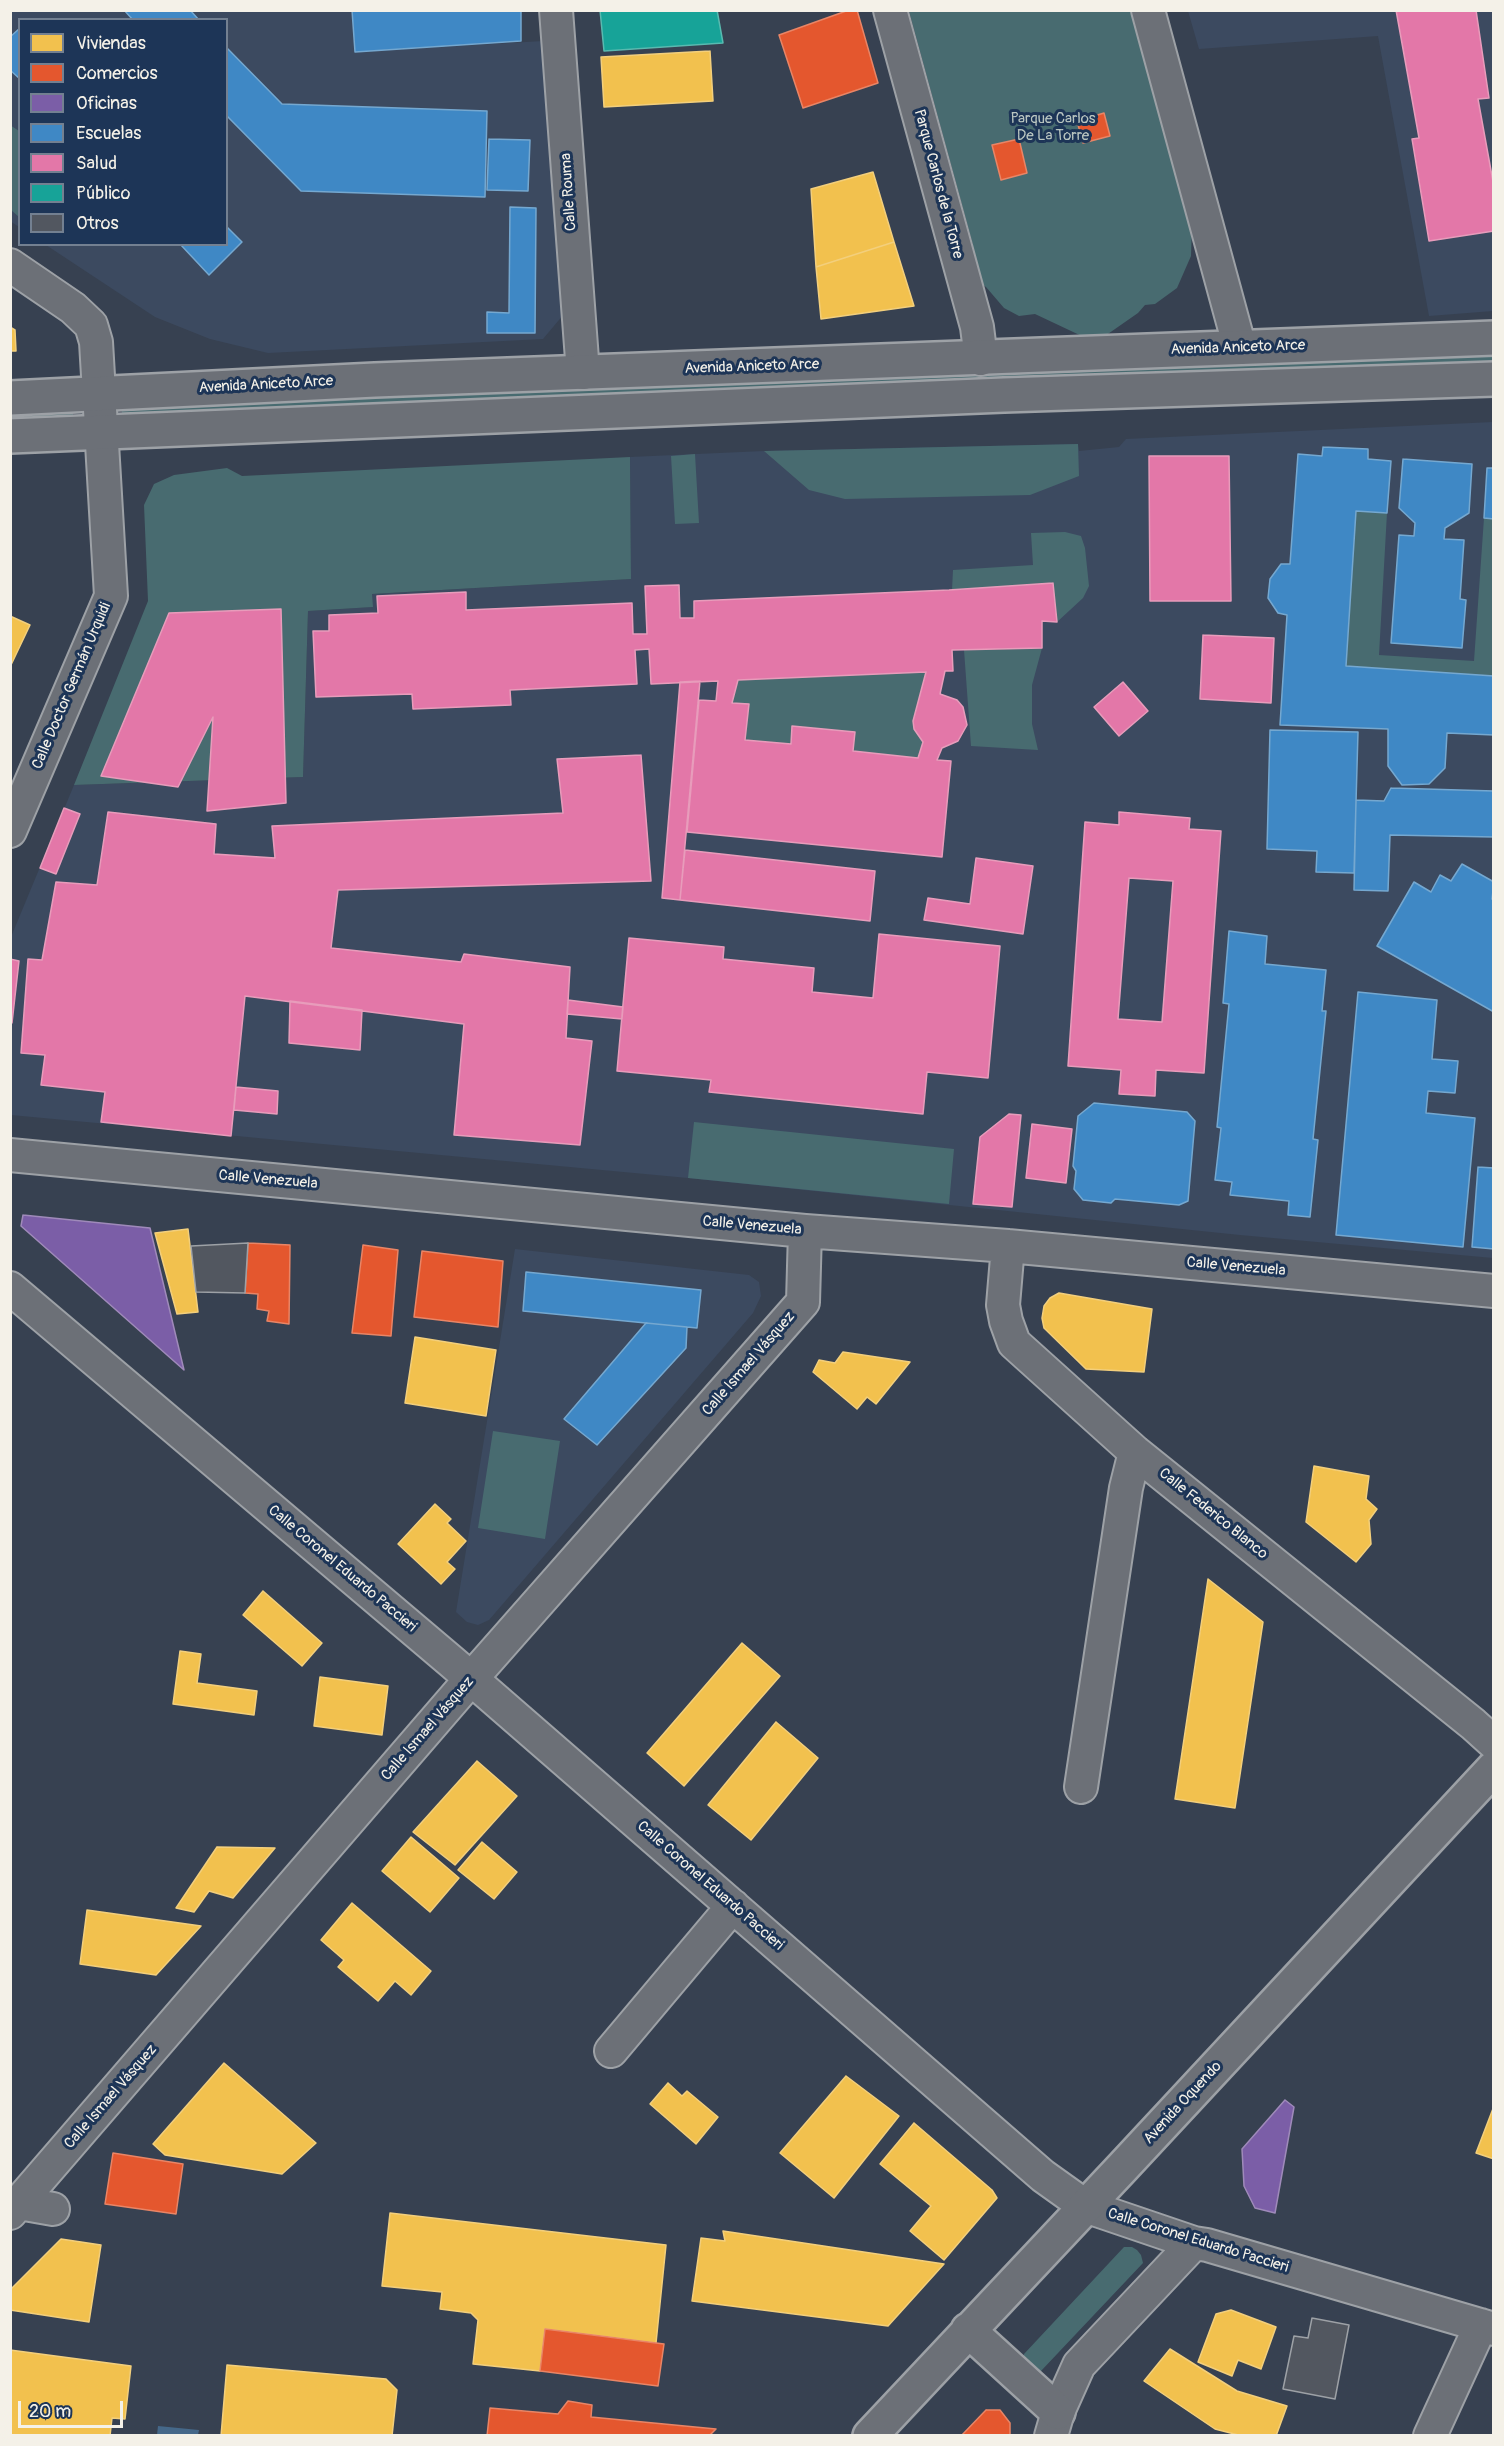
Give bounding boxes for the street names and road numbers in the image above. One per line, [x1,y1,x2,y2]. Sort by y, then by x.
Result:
street label: Parque Carlos de la Torre [909,107,967,261]
street label: Calle Rouma [557,152,581,232]
street label: Avenida Aniceto Arce [1170,337,1306,359]
street label: Avenida Aniceto Arce [684,356,820,378]
street label: Avenida Aniceto Arce [198,372,334,398]
street label: Calle Doctor Germán Urquidi [29,600,115,772]
street label: Calle Venezuela [218,1167,318,1193]
street label: Calle Venezuela [702,1213,802,1239]
street label: Calle Venezuela [1186,1254,1286,1280]
street label: Calle Ismael Vásquez [699,1308,799,1420]
street label: Calle Federico Blanco [1155,1465,1271,1563]
street label: Calle Coronel Eduardo Paccieri [264,1502,420,1636]
street label: Calle Ismael Vásquez [378,1673,478,1785]
street label: Calle Coronel Eduardo Paccieri [633,1818,787,1954]
street label: Calle Ismael Vásquez [61,2041,161,2153]
street label: Avenida Oquendo [1140,2058,1226,2148]
street label: Calle Coronel Eduardo Paccieri [1105,2205,1291,2277]

